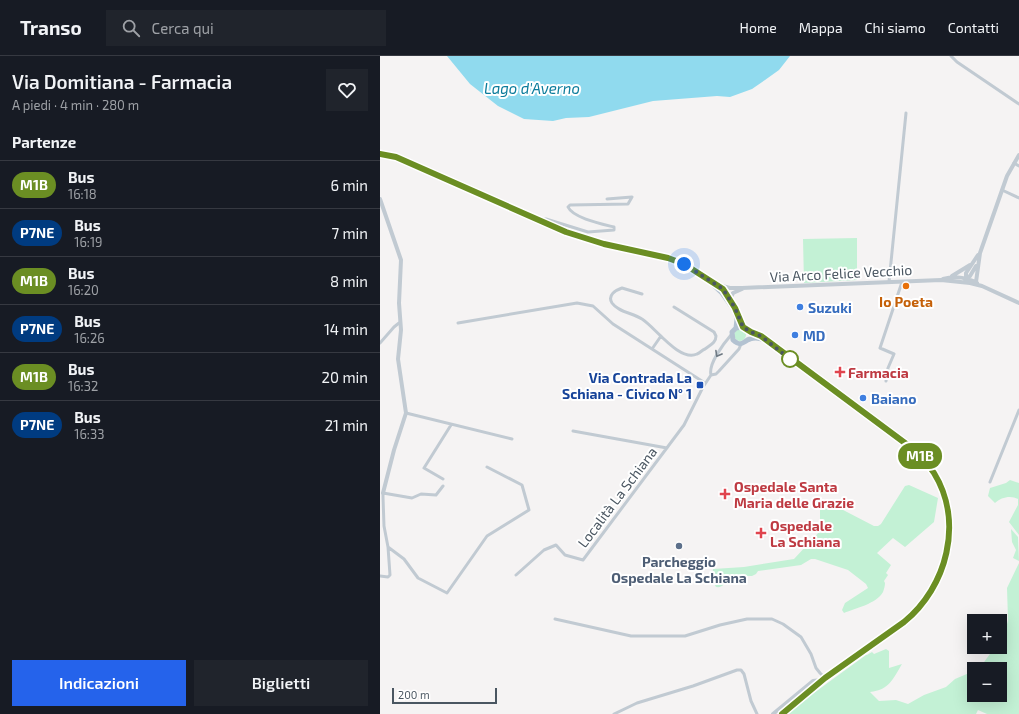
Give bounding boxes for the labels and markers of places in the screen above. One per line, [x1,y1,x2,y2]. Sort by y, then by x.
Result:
marker: Io Poeta [901,281,911,291]
place label: Io Poeta [879,293,933,310]
place label: Suzuki [808,299,852,316]
marker: Suzuki [795,302,805,312]
place label: MD [803,327,825,344]
marker: MD [790,330,800,340]
unlabelled marker [781,350,799,368]
place label: Farmacia [848,364,909,381]
marker: Farmacia [835,367,845,377]
place label: Via Contrada La Schiana - Civico N° 1 [562,369,692,402]
marker: Via Contrada La Schiana - Civico N° 1 [695,380,705,390]
place label: Baiano [871,390,916,407]
marker: Baiano [858,393,868,403]
place label: Ospedale Santa Maria delle Grazie [734,478,854,511]
marker: Ospedale Santa Maria delle Grazie [719,488,731,500]
place label: Ospedale La Schiana [770,517,841,550]
marker: Ospedale La Schiana [755,527,767,539]
marker: Parcheggio Ospedale La Schiana [674,541,684,551]
place label: Parcheggio Ospedale La Schiana [611,553,747,586]

